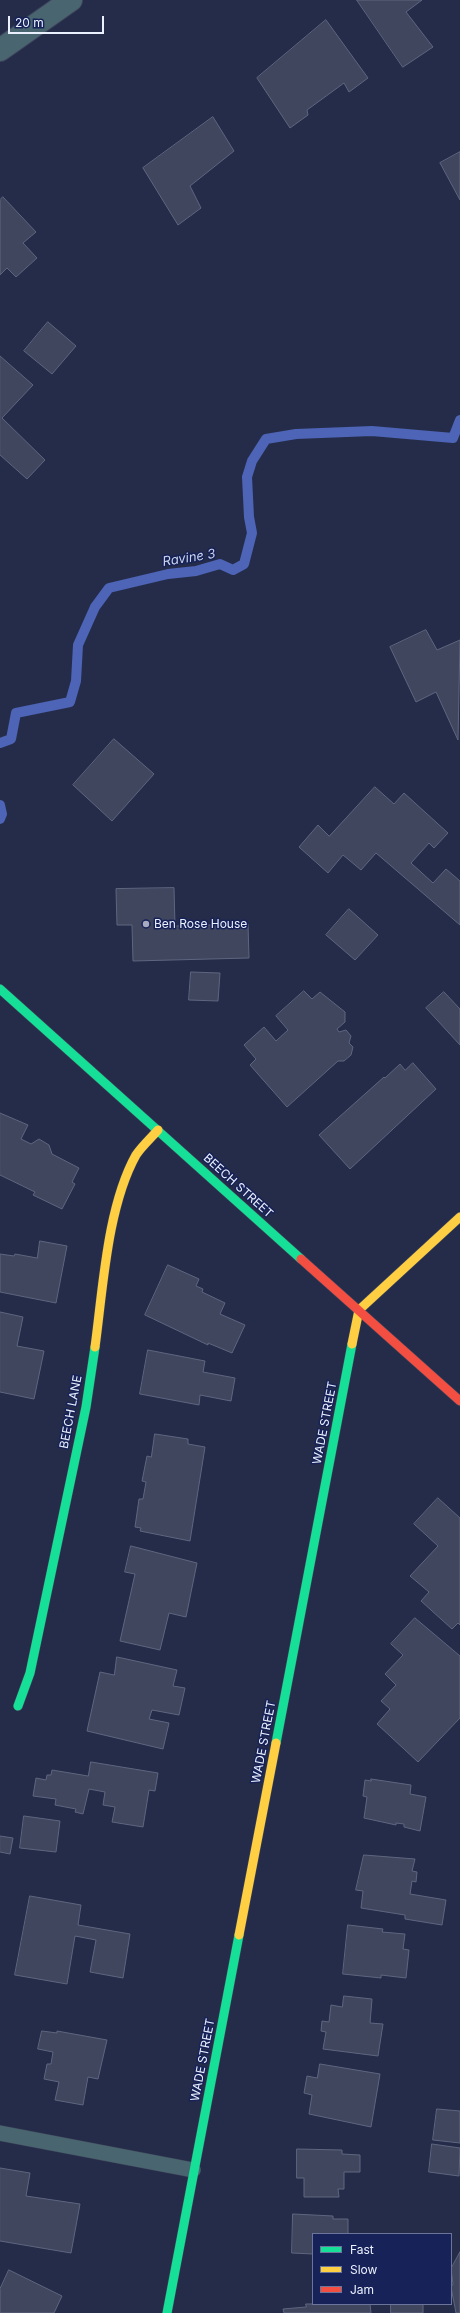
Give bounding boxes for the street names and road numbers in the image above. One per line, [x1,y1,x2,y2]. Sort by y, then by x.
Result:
street label: BEECH STREET [200,1151,276,1221]
street label: BEECH LANE [57,1374,85,1450]
street label: WADE STREET [310,1380,340,1466]
street label: WADE STREET [249,1699,279,1785]
street label: WADE STREET [188,2017,218,2103]

